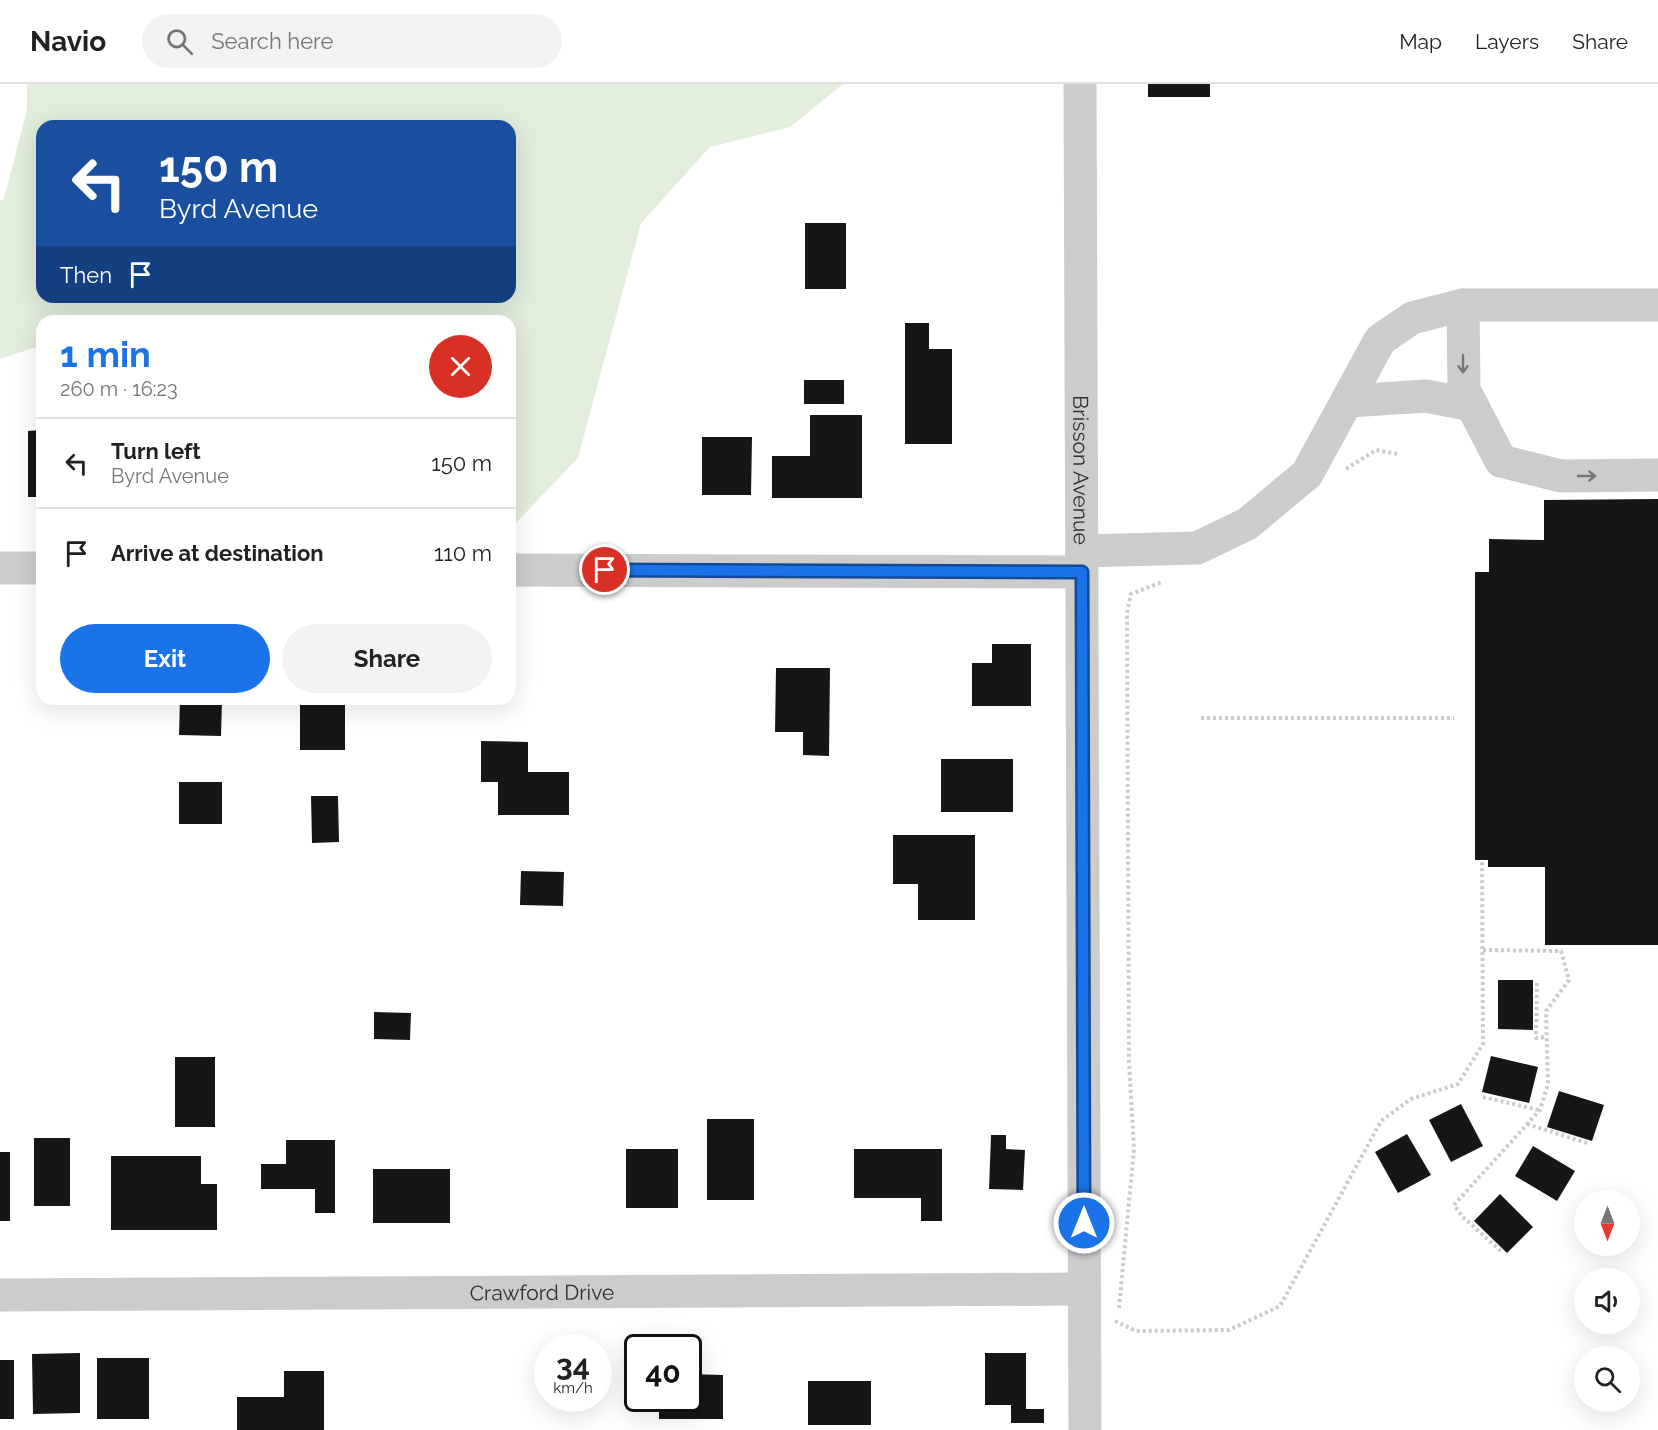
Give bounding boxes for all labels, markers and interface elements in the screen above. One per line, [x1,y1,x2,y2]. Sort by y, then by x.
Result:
search box [142,14,562,68]
text: Navio [30,25,106,58]
icon: search [163,25,196,58]
text: Search here [211,28,333,54]
text: Map [1399,29,1442,54]
text: Layers [1475,29,1539,54]
text: Share [1572,29,1628,54]
text: 150 m [159,143,278,192]
icon: left [60,144,138,222]
text: Byrd Avenue [159,193,318,224]
icon: arrive [124,258,157,291]
text: Then [60,262,112,288]
text: 1 min [60,333,151,375]
button: close [429,335,492,398]
one-way arrow [1457,353,1469,373]
text: 260 m · 16:23 [60,377,178,401]
street label: Brisson Avenue [1069,395,1094,545]
text: Turn left [111,438,201,464]
icon: left [60,447,93,480]
text: 150 m [431,450,492,476]
text: Byrd Avenue [111,464,229,488]
one-way arrow [1577,470,1597,482]
icon: arrive [60,537,93,570]
text: Arrive at destination [111,540,324,566]
text: 110 m [434,540,492,566]
pin [579,544,630,595]
icon: arrive [588,553,621,586]
button: Exit [60,624,270,693]
button: Share [282,624,492,693]
north arrow [1574,1190,1640,1256]
map controls [1574,1190,1640,1412]
position arrow [1052,1191,1116,1255]
button: sound [1574,1268,1640,1334]
street label: Crawford Drive [470,1279,614,1305]
speed limit sign: 40 [624,1334,702,1412]
button: search [1574,1346,1640,1412]
text: 34 [556,1348,590,1383]
text: km/h [553,1379,593,1397]

